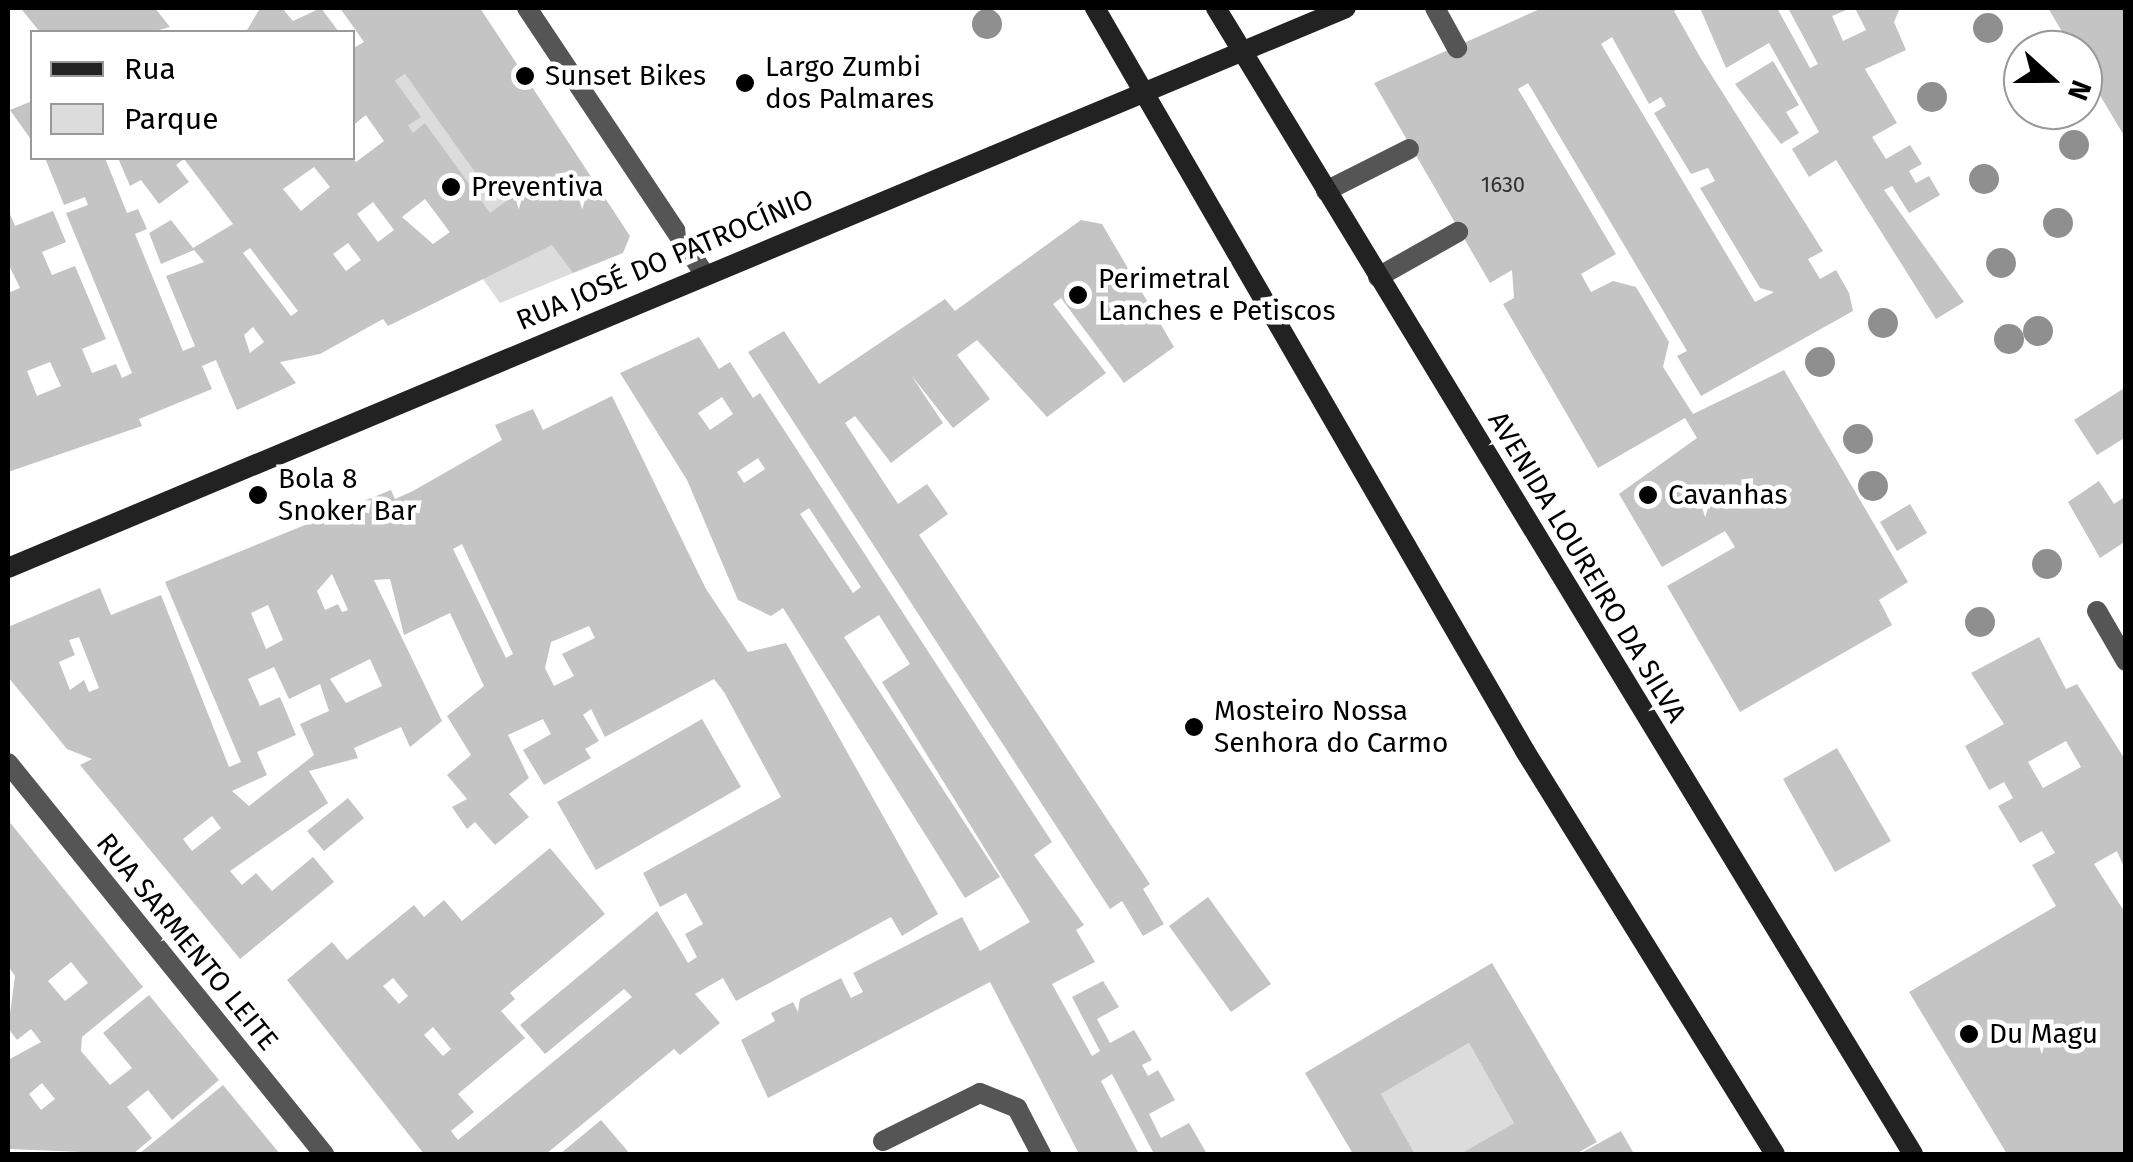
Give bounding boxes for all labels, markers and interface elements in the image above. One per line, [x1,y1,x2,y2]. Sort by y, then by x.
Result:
legend [30,30,355,160]
north arrow [2003,30,2103,130]
place label: Largo Zumbi dos Palmares [765,50,934,116]
text: Rua [124,51,176,87]
place label: Sunset Bikes [545,59,706,93]
marker: Sunset Bikes [514,65,536,87]
marker: Largo Zumbi dos Palmares [734,72,756,94]
text: N [2061,76,2098,105]
text: Parque [124,101,219,137]
place label: Preventiva [471,170,604,204]
house number: 1630 [1481,172,1525,198]
marker: Preventiva [440,176,462,198]
street label: RUA JOSÉ DO PATROCÍNIO [511,182,819,338]
place label: Perimetral Lanches e Petiscos [1098,262,1336,328]
marker: Perimetral Lanches e Petiscos [1067,284,1089,306]
street label: AVENIDA LOUREIRO DA SILVA [1481,405,1693,729]
place label: Bola 8 Snoker Bar [278,462,417,528]
place label: Cavanhas [1668,478,1788,512]
marker: Bola 8 Snoker Bar [247,484,269,506]
marker: Cavanhas [1637,484,1659,506]
place label: Mosteiro Nossa Senhora do Carmo [1214,694,1448,760]
marker: Mosteiro Nossa Senhora do Carmo [1183,716,1205,738]
street label: RUA SARMENTO LEITE [89,827,285,1057]
place label: Du Magu [1989,1017,2098,1051]
marker: Du Magu [1958,1023,1980,1045]

